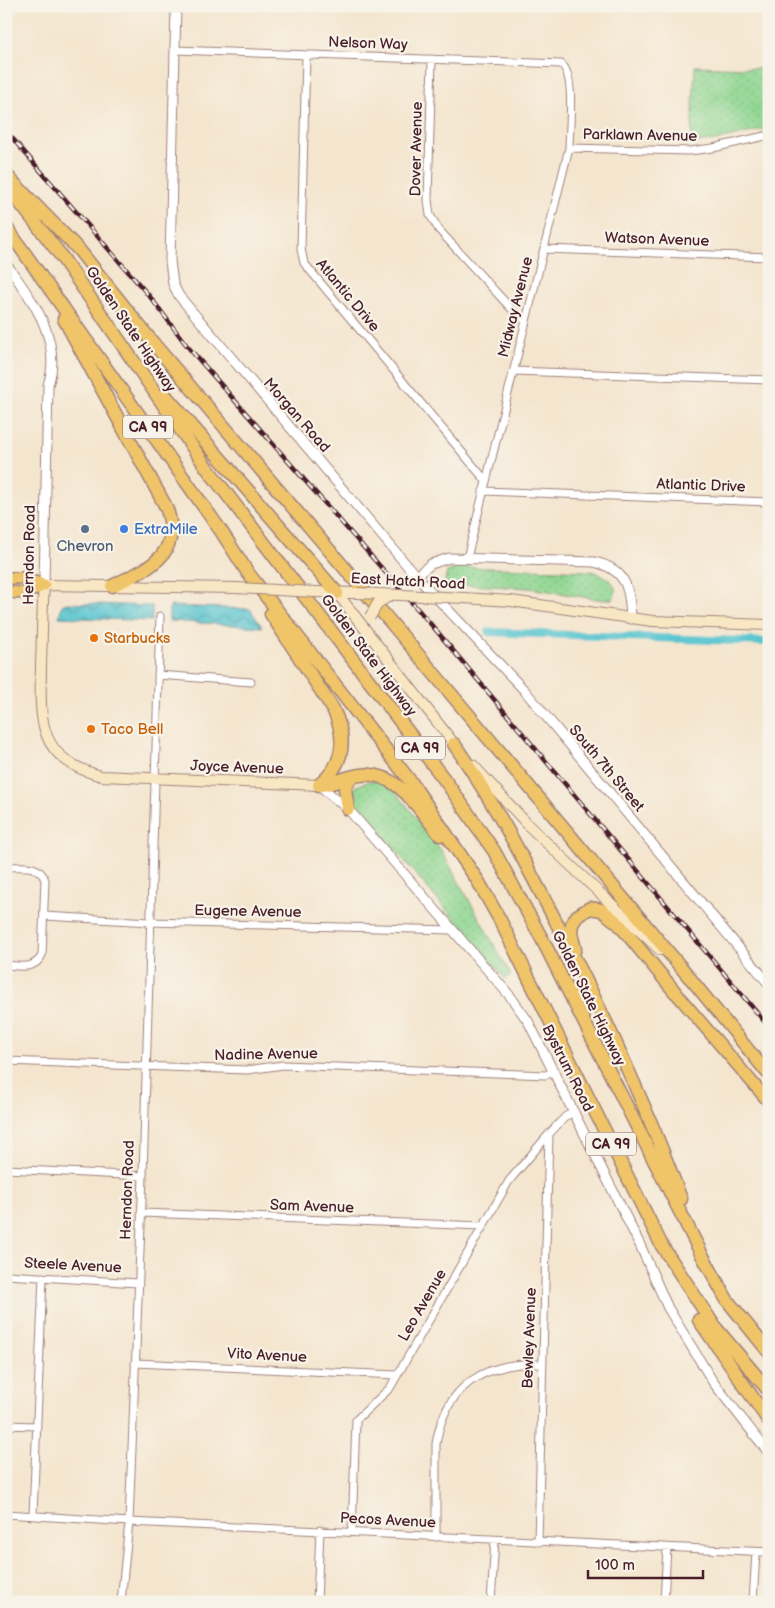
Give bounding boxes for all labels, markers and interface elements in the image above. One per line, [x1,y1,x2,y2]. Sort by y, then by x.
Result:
street label: Nelson Way [328,33,408,54]
street label: Dover Avenue [406,101,427,197]
street label: Parklawn Avenue [582,125,698,146]
street label: Watson Avenue [604,228,710,251]
street label: Atlantic Drive [312,255,384,336]
street label: Midway Avenue [494,255,537,359]
street label: Golden State Highway [81,263,180,396]
street label: Morgan Road [259,374,334,456]
road number: CA 99 [123,416,173,438]
street label: Atlantic Drive [656,474,746,497]
street label: Herndon Road [19,505,40,605]
place label: ExtraMile [134,520,198,539]
marker: Chevron [79,523,91,535]
marker: ExtraMile [118,523,130,535]
place label: Chevron [56,537,114,556]
street label: East Hatch Road [350,569,466,594]
street label: Golden State Highway [316,590,421,720]
place label: Starbucks [104,629,171,648]
marker: Starbucks [88,632,100,644]
place label: Taco Bell [101,720,163,739]
street label: South 7th Street [565,721,649,816]
marker: Taco Bell [85,723,97,735]
road number: CA 99 [395,736,445,760]
street label: Joyce Avenue [190,756,284,779]
street label: Eugene Avenue [194,901,302,922]
street label: Golden State Highway [548,928,630,1069]
street label: Bystrum Road [537,1021,598,1115]
street label: Nadine Avenue [214,1044,318,1065]
road number: CA 99 [586,1132,636,1156]
street label: Herndon Road [116,1140,139,1240]
street label: Sam Avenue [269,1196,355,1217]
street label: Steele Avenue [24,1253,122,1278]
street label: Leo Avenue [394,1266,451,1345]
street label: Bewley Avenue [518,1287,541,1389]
street label: Vito Avenue [227,1344,307,1367]
street label: Pecos Avenue [340,1508,437,1533]
scale bar [588,1548,702,1580]
text: 100 m [595,1556,635,1575]

